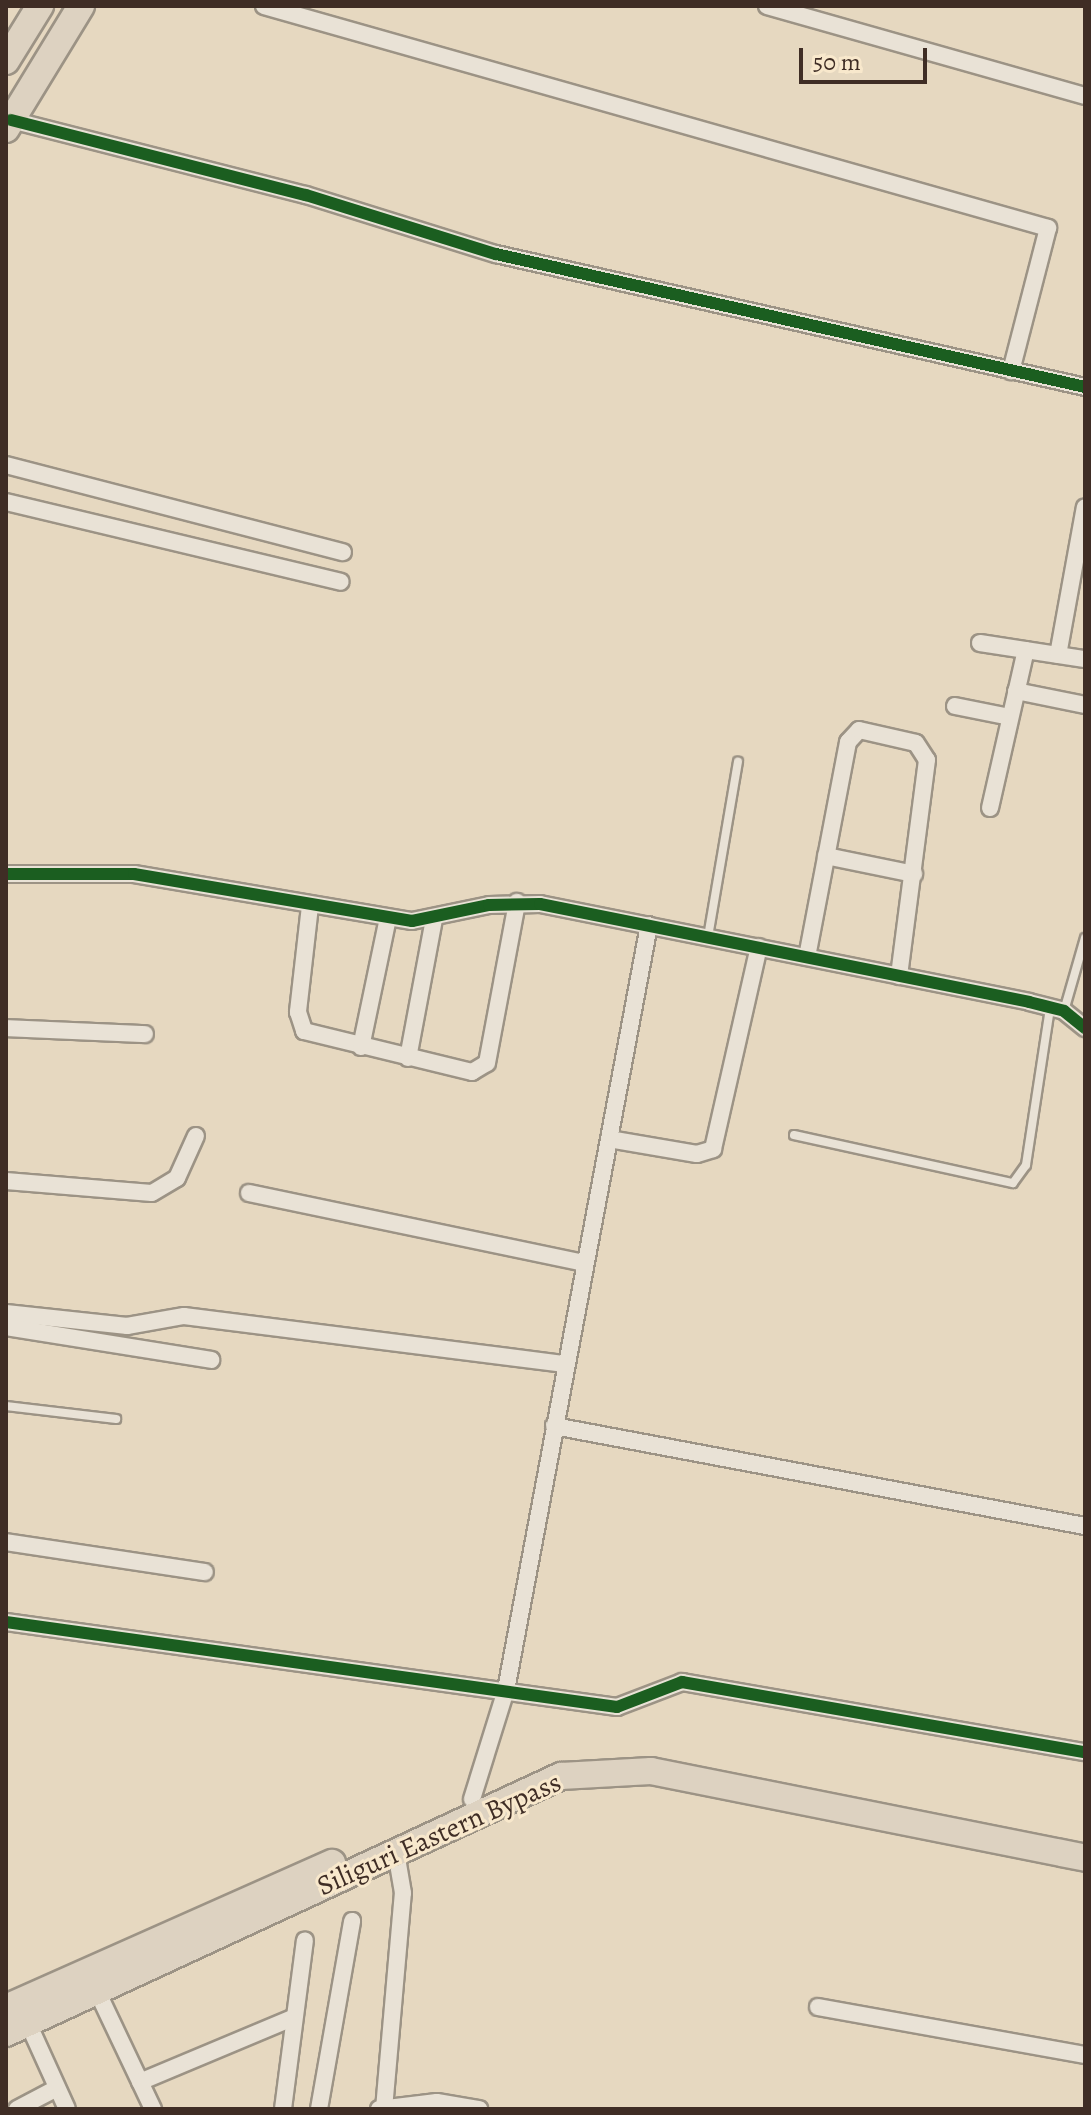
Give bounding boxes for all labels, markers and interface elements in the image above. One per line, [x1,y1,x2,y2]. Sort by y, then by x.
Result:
scale bar [803,32,931,82]
text: 50 m [813,46,861,78]
street label: Siliguri Eastern Bypass [312,1765,566,1903]

